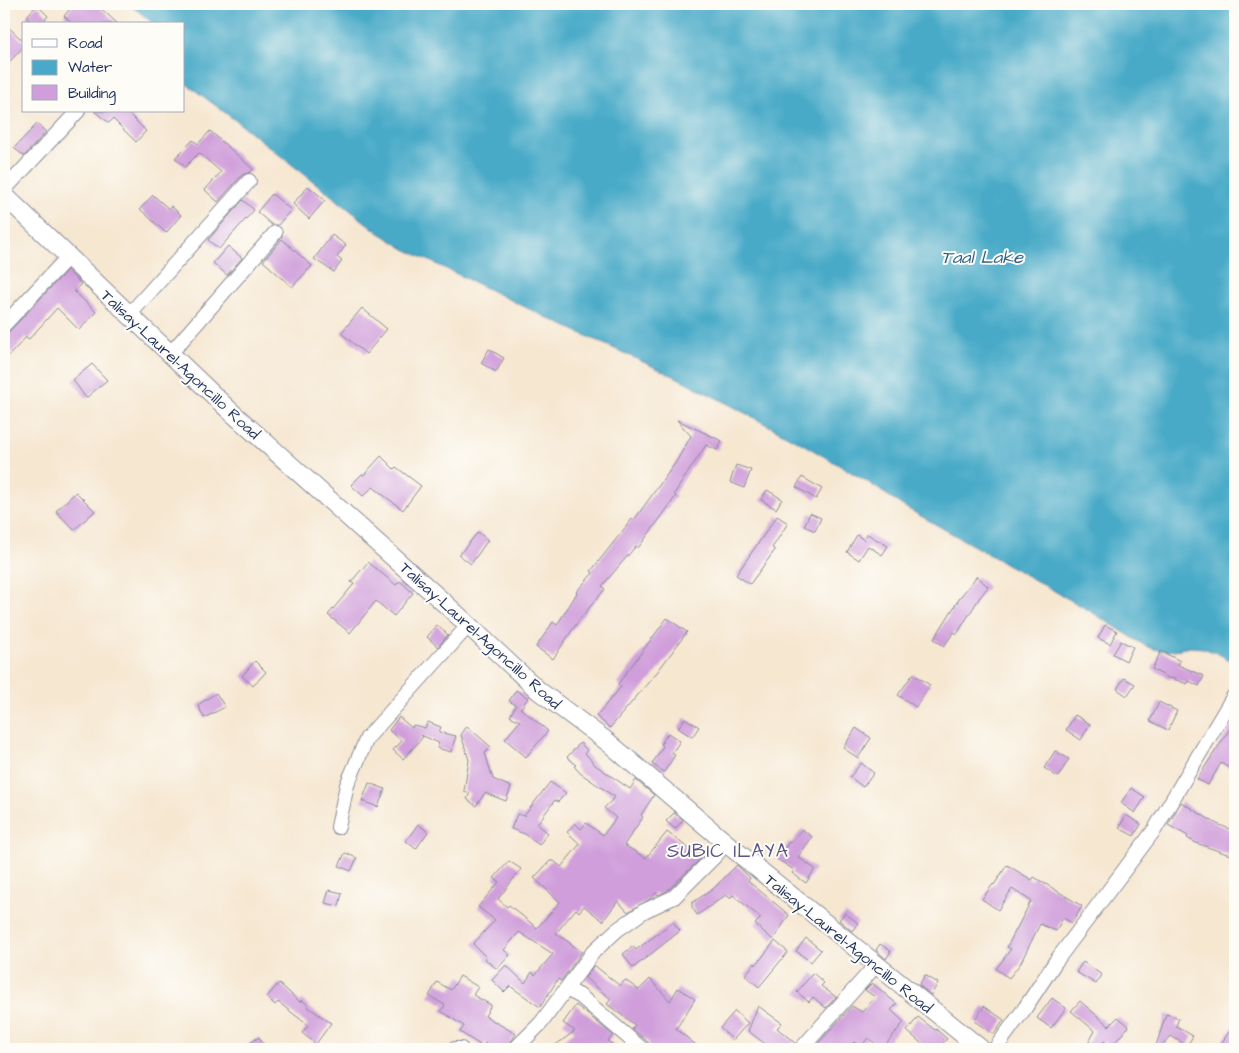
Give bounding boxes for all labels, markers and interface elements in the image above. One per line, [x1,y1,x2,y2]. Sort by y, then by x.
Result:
legend [22,22,185,112]
text: Road [68,33,103,54]
text: Water [68,57,112,78]
text: Building [68,83,116,105]
water label: Taal Lake [941,245,1024,270]
street label: Talisay-Laurel-Agoncillo Road [95,285,265,445]
street label: Talisay-Laurel-Agoncillo Road [394,557,566,715]
district label: SUBIC ILAYA [667,838,789,865]
street label: Talisay-Laurel-Agoncillo Road [759,869,937,1019]

